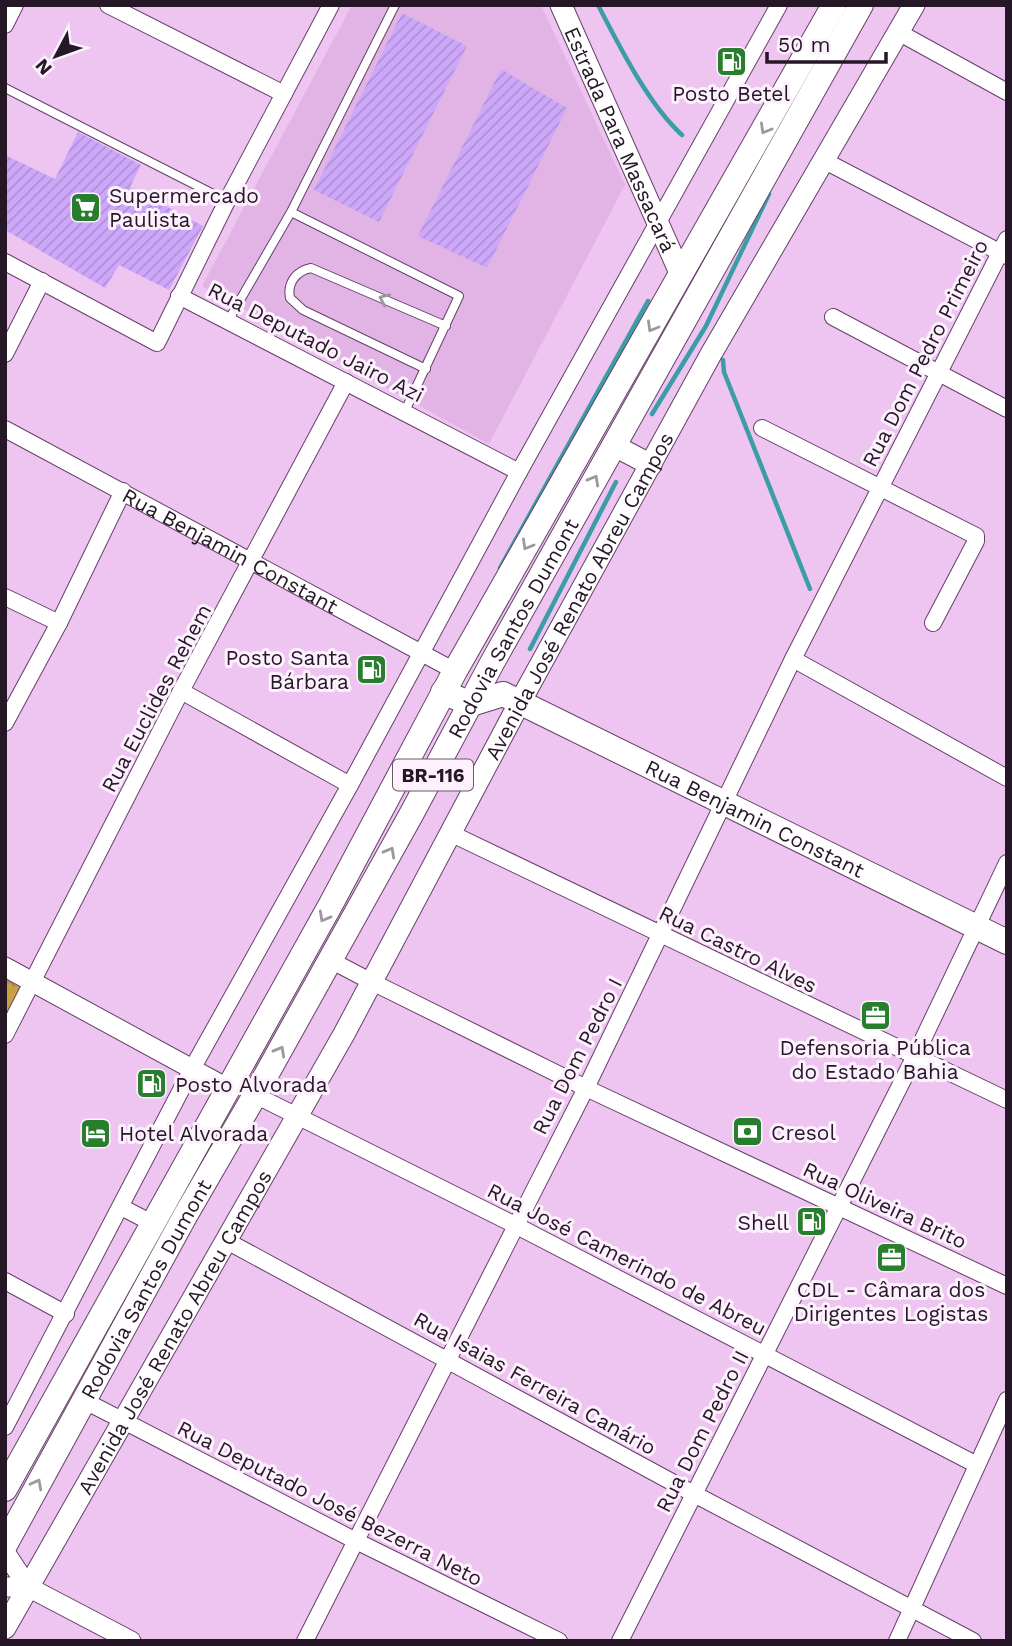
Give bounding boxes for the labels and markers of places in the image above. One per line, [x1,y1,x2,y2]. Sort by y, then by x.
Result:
fuel station icon: Posto Betel [714,44,748,78]
place label: Posto Betel [672,81,790,106]
place label: Supermercado Paulista [109,183,259,232]
supermarket icon: Supermercado Paulista [69,190,103,224]
place label: Posto Santa Bárbara [225,645,349,694]
fuel station icon: Posto Santa Bárbara [355,652,389,686]
office icon: Defensoria Pública do Estado Bahia [858,998,892,1032]
place label: Defensoria Pública do Estado Bahia [779,1035,971,1084]
fuel station icon: Posto Alvorada [135,1067,169,1101]
place label: Posto Alvorada [175,1072,328,1097]
bank icon: Cresol [731,1115,765,1149]
hotel icon: Hotel Alvorada [79,1116,113,1150]
place label: Cresol [771,1120,836,1145]
place label: Hotel Alvorada [119,1121,268,1146]
fuel station icon: Shell [795,1205,829,1239]
place label: Shell [738,1210,790,1235]
office icon: CDL - Câmara dos Dirigentes Logistas [874,1240,908,1274]
place label: CDL - Câmara dos Dirigentes Logistas [794,1277,988,1326]

